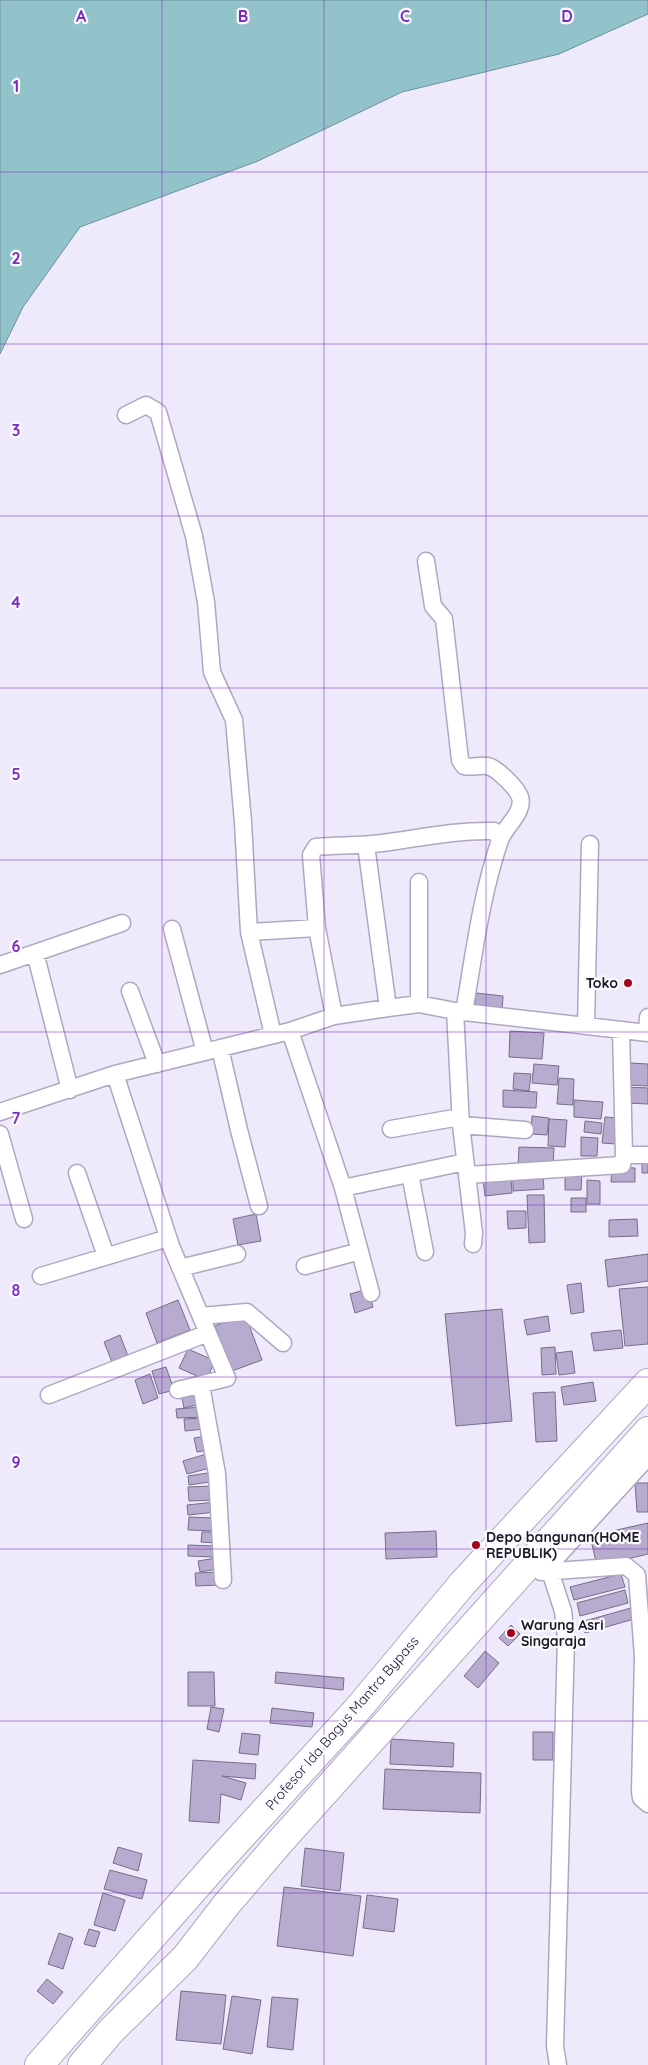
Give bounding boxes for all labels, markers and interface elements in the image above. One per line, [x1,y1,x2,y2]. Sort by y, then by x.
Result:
text: A [76,6,87,26]
text: B [238,6,248,26]
text: C [400,6,410,26]
text: D [561,6,573,26]
text: 1 [13,76,19,96]
text: 2 [11,248,21,268]
text: 3 [12,420,20,440]
text: 4 [11,592,21,612]
text: 5 [11,764,21,784]
text: 6 [12,936,21,956]
place label: Toko [586,974,618,992]
marker: Toko [622,977,634,989]
text: 7 [12,1108,21,1128]
text: 8 [12,1280,21,1300]
text: 9 [11,1452,21,1472]
place label: Depo bangunan(HOME REPUBLIK) [486,1528,639,1562]
marker: Depo bangunan(HOME REPUBLIK) [470,1539,482,1551]
place label: Warung Asri Singaraja [521,1616,603,1650]
marker: Warung Asri Singaraja [505,1627,517,1639]
street label: Profesor Ida Bagus Mantra Bypass [261,1632,423,1814]

